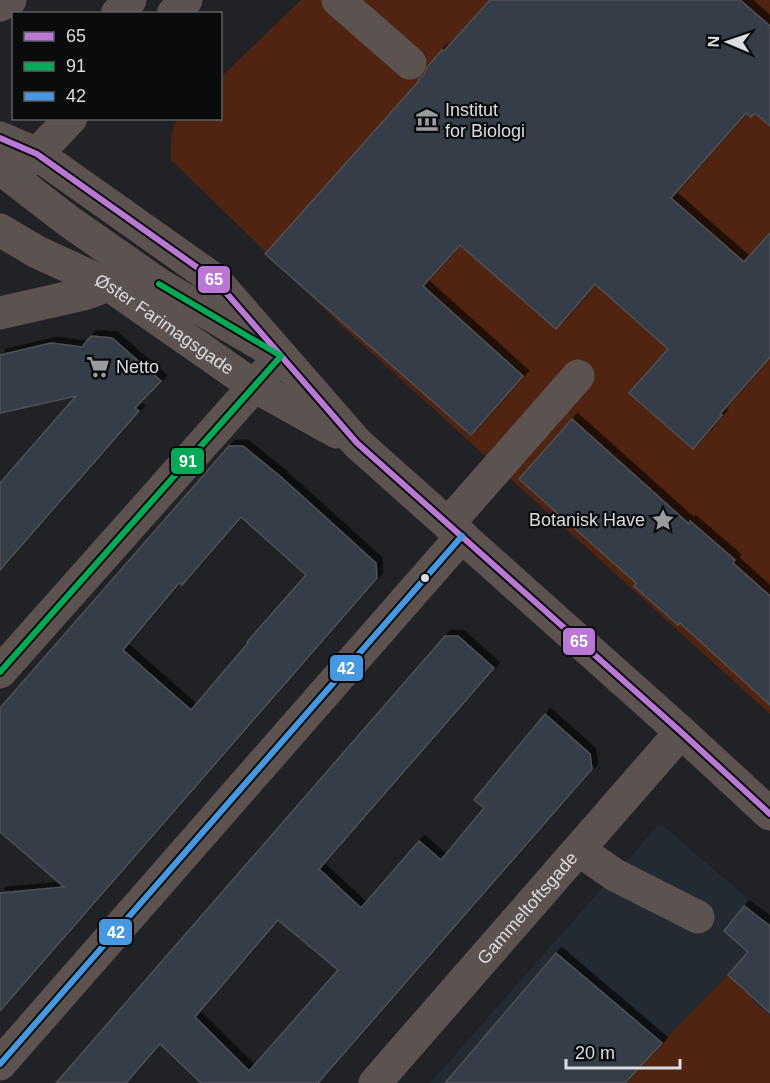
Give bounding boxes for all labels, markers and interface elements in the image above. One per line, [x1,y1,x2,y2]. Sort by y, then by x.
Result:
legend [12,12,222,120]
north arrow [698,12,758,72]
text: 65 [66,26,86,46]
text: N [705,35,722,48]
text: 91 [66,56,86,76]
text: 42 [66,86,86,106]
place label: Institut for Biologi [445,100,525,141]
museum icon: Institut for Biologi [414,107,440,133]
line badge: 65 [197,265,231,294]
street label: Øster Farimagsgade [92,270,238,379]
text: 65 [205,271,223,288]
supermarket icon: Netto [85,354,111,380]
place label: Netto [116,357,159,377]
line badge: 91 [170,447,205,475]
text: 91 [179,453,197,470]
place icon: Botanisk Have [650,507,676,533]
place label: Botanisk Have [529,510,645,530]
unlabelled marker [419,572,431,584]
line badge: 65 [562,627,596,656]
text: 65 [570,633,588,650]
line badge: 42 [329,654,364,682]
text: 42 [337,660,355,677]
street label: Gammeltoftsgade [473,848,582,968]
line badge: 42 [98,918,133,946]
text: 42 [107,924,125,941]
scale bar [566,1032,680,1070]
text: 20 m [575,1043,615,1063]

